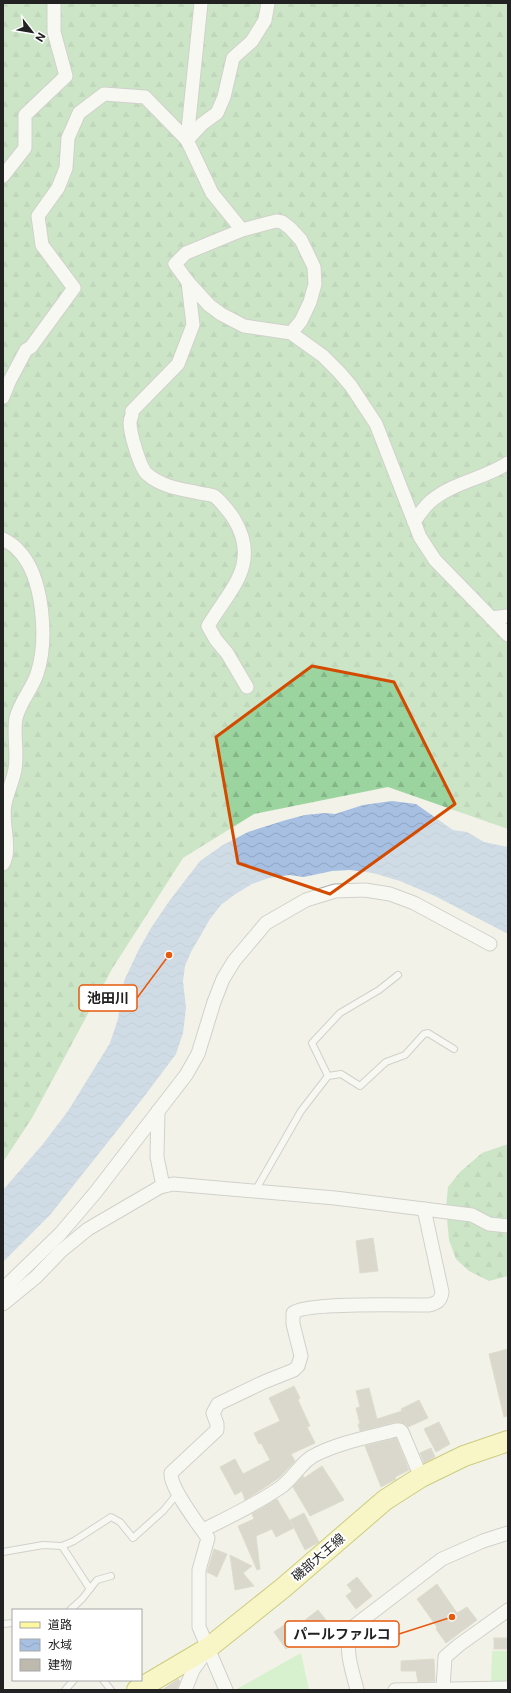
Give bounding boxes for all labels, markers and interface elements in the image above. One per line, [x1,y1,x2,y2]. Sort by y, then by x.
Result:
north arrow [12,12,52,52]
text: N [33,30,48,44]
callout: 池田川 [79,985,137,1011]
text: 池田川 [87,990,129,1006]
street label: 磯部大王線 [289,1530,348,1584]
legend [12,1609,142,1681]
text: 道路 [48,1618,72,1632]
callout: パールファルコ [285,1621,399,1647]
text: パールファルコ [293,1626,391,1642]
text: 水域 [48,1638,72,1652]
text: 建物 [48,1658,72,1672]

